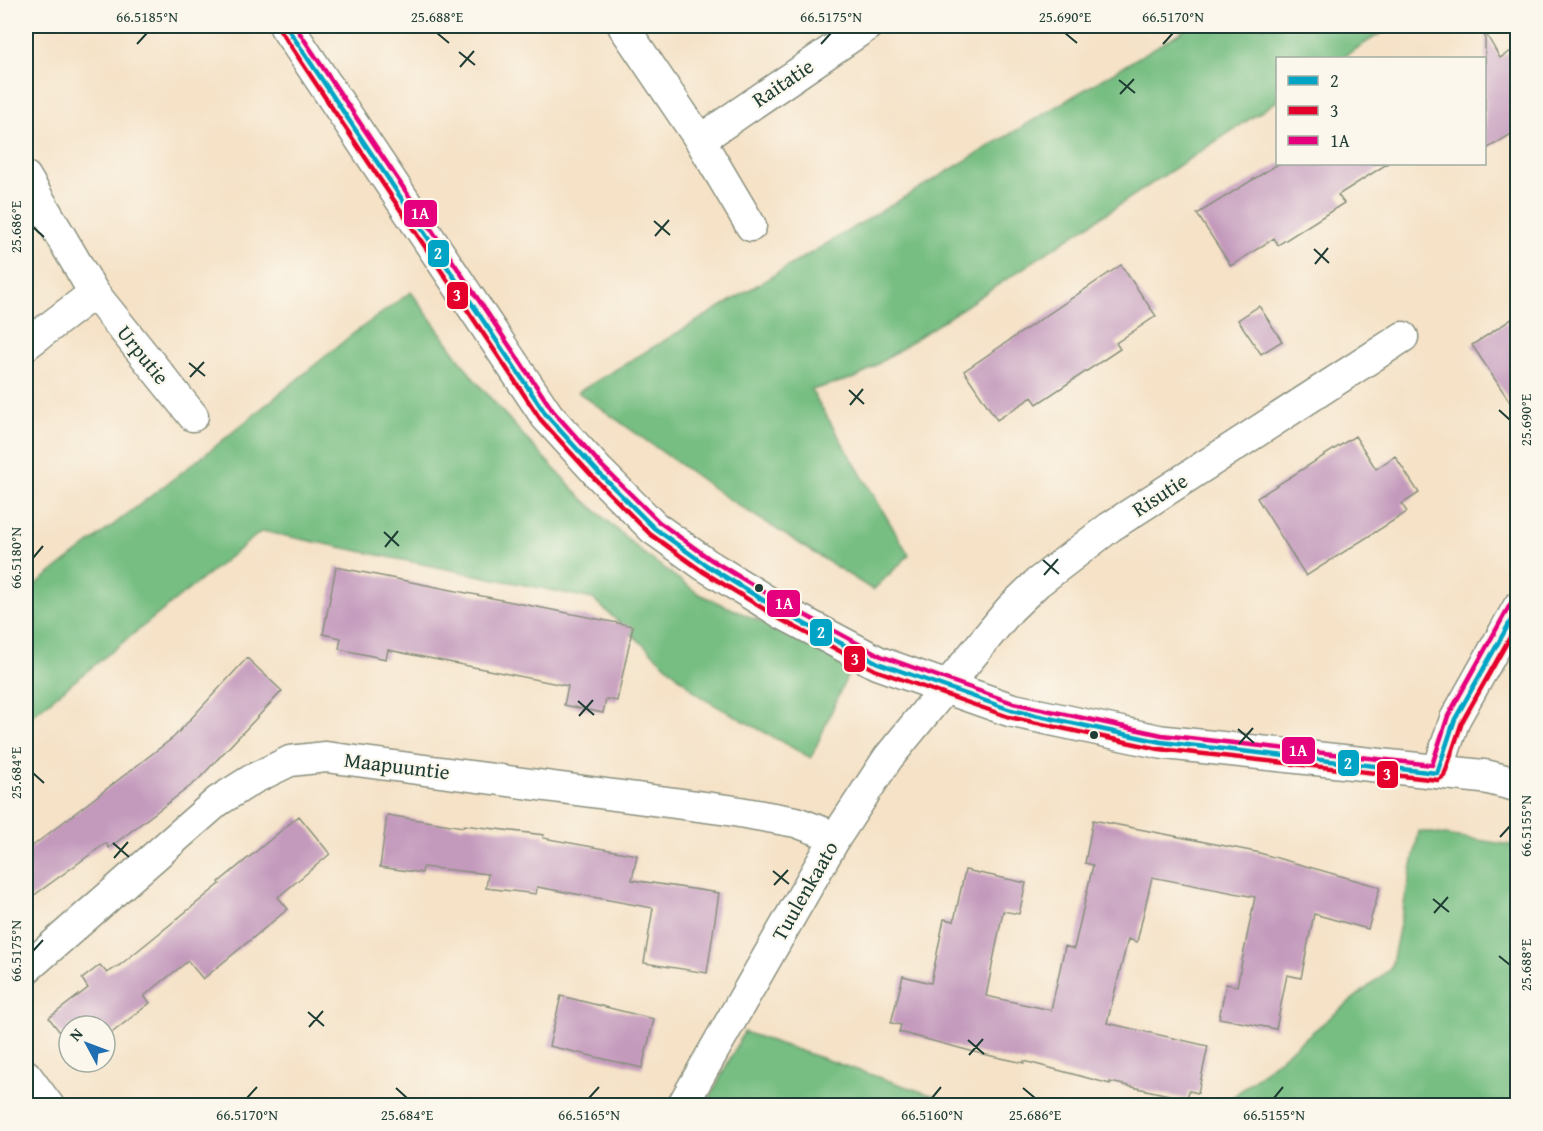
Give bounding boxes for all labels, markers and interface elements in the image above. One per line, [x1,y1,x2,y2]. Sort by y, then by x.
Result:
text: 66.5185°N [116,6,178,27]
text: 25.688°E [411,6,464,27]
text: 66.5175°N [800,6,862,27]
text: 25.690°E [1039,6,1092,27]
text: 66.5170°N [1142,6,1204,27]
street label: Raitatie [746,51,820,115]
legend [1276,57,1486,165]
text: 2 [1330,67,1339,94]
text: 3 [1330,97,1339,124]
text: 1A [1330,127,1350,154]
line badge: 1A [403,199,438,228]
text: 25.686°E [5,200,26,253]
text: 1A [411,201,430,225]
line badge: 2 [427,239,450,268]
text: 2 [434,241,442,265]
line badge: 3 [446,281,469,310]
text: 3 [453,283,461,307]
street label: Urputie [110,318,177,391]
text: 25.690°E [1515,393,1536,446]
street label: Risutie [1126,465,1194,524]
text: 66.5180°N [5,527,26,589]
unlabelled marker [753,582,765,594]
line badge: 1A [766,589,801,618]
text: 1A [775,591,794,615]
line badge: 2 [809,618,833,647]
text: 2 [817,620,825,644]
line badge: 3 [843,645,866,673]
text: 3 [851,647,859,671]
unlabelled marker [1088,729,1100,741]
line badge: 1A [1281,736,1316,765]
text: 1A [1289,738,1308,762]
street label: Maapuuntie [343,744,452,787]
text: 25.684°E [5,746,26,799]
line badge: 2 [1337,749,1360,777]
text: 2 [1344,751,1352,775]
line badge: 3 [1376,760,1399,789]
text: 3 [1383,762,1391,786]
text: 66.5155°N [1515,795,1536,857]
street label: Tuulenkaato [763,835,846,946]
text: 66.5175°N [5,920,26,982]
text: 25.688°E [1515,938,1536,991]
north arrow [57,1014,117,1074]
text: N [63,1022,88,1046]
text: 66.5170°N [216,1104,278,1125]
text: 25.684°E [381,1104,434,1125]
text: 66.5165°N [558,1104,620,1125]
text: 66.5160°N [901,1104,963,1125]
text: 25.686°E [1009,1104,1062,1125]
text: 66.5155°N [1243,1104,1305,1125]

